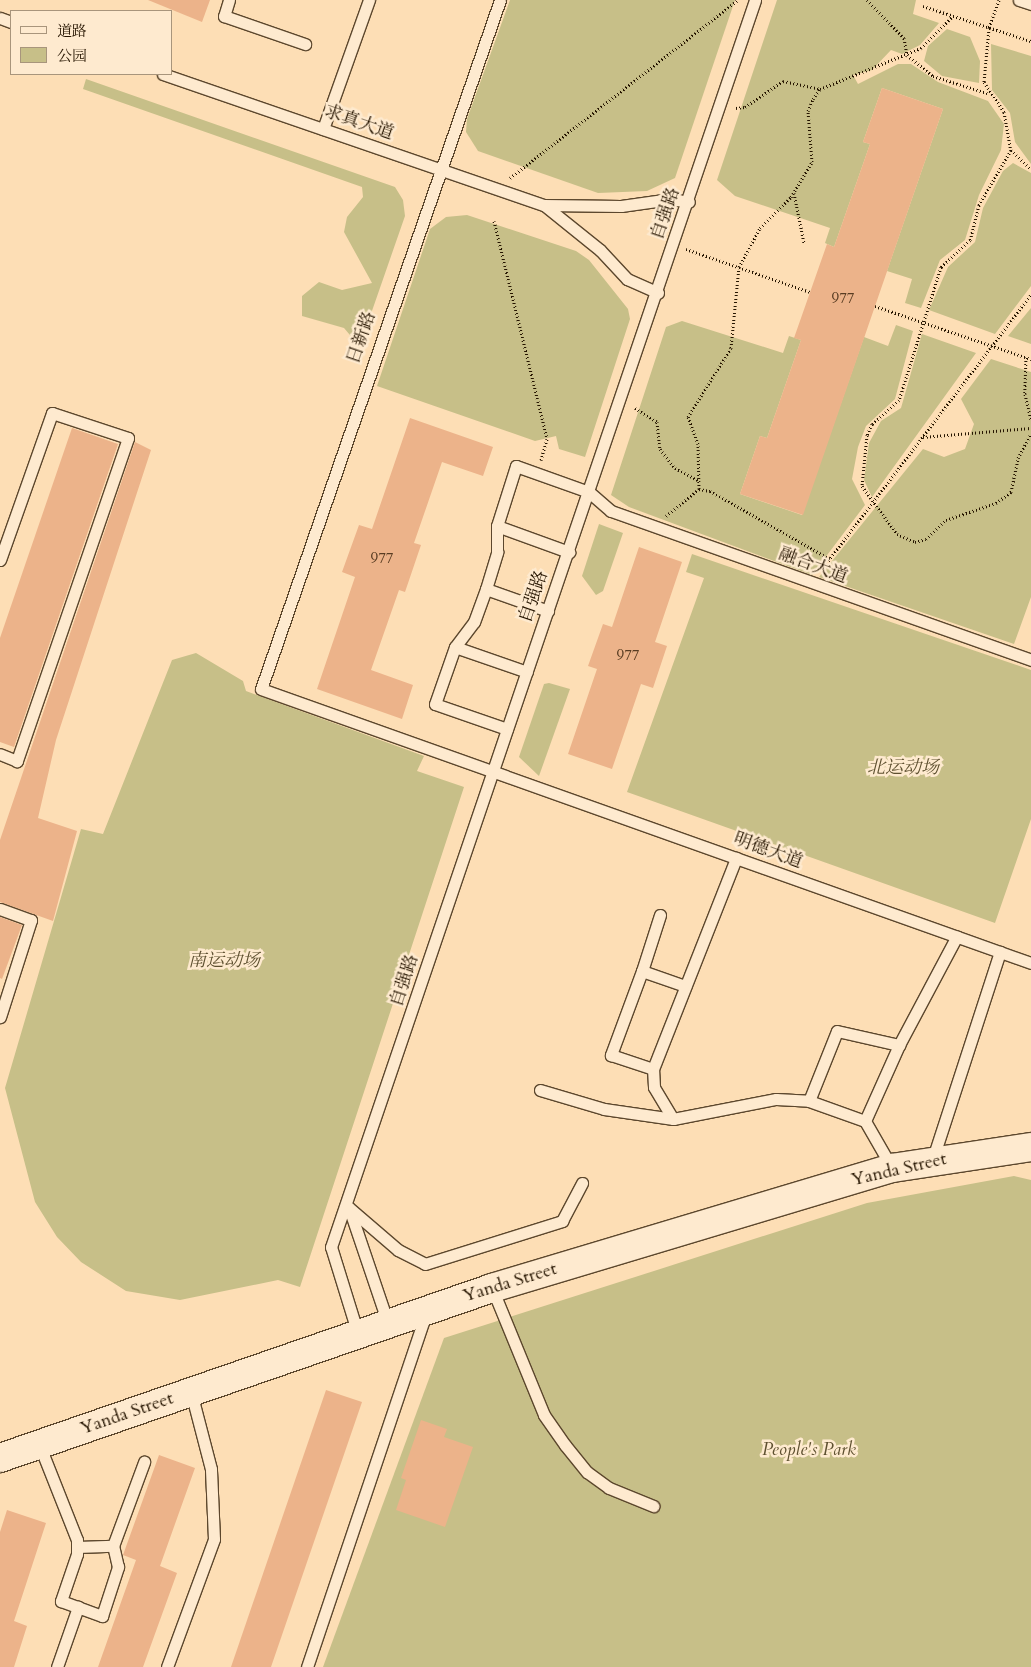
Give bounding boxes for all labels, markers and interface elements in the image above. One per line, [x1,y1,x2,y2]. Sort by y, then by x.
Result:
legend [10,10,172,75]
text: 道路 [57,21,87,41]
text: 公园 [57,46,87,66]
street label: 求真大道 [321,101,397,145]
street label: 自强路 [647,185,685,243]
house number: 977 [831,290,855,308]
street label: 日新路 [343,309,381,367]
street label: 融合大道 [775,544,851,588]
house number: 977 [370,550,394,568]
street label: 自强路 [515,568,553,626]
house number: 977 [616,647,640,665]
park label: 北运动场 [867,757,939,779]
street label: 明德大道 [730,829,806,873]
park label: 南运动场 [188,950,260,972]
street label: 自强路 [386,952,424,1010]
street label: Yanda Street [849,1149,949,1191]
street label: Yanda Street [460,1259,560,1307]
street label: Yanda Street [78,1388,176,1440]
park label: People's Park [762,1439,856,1461]

